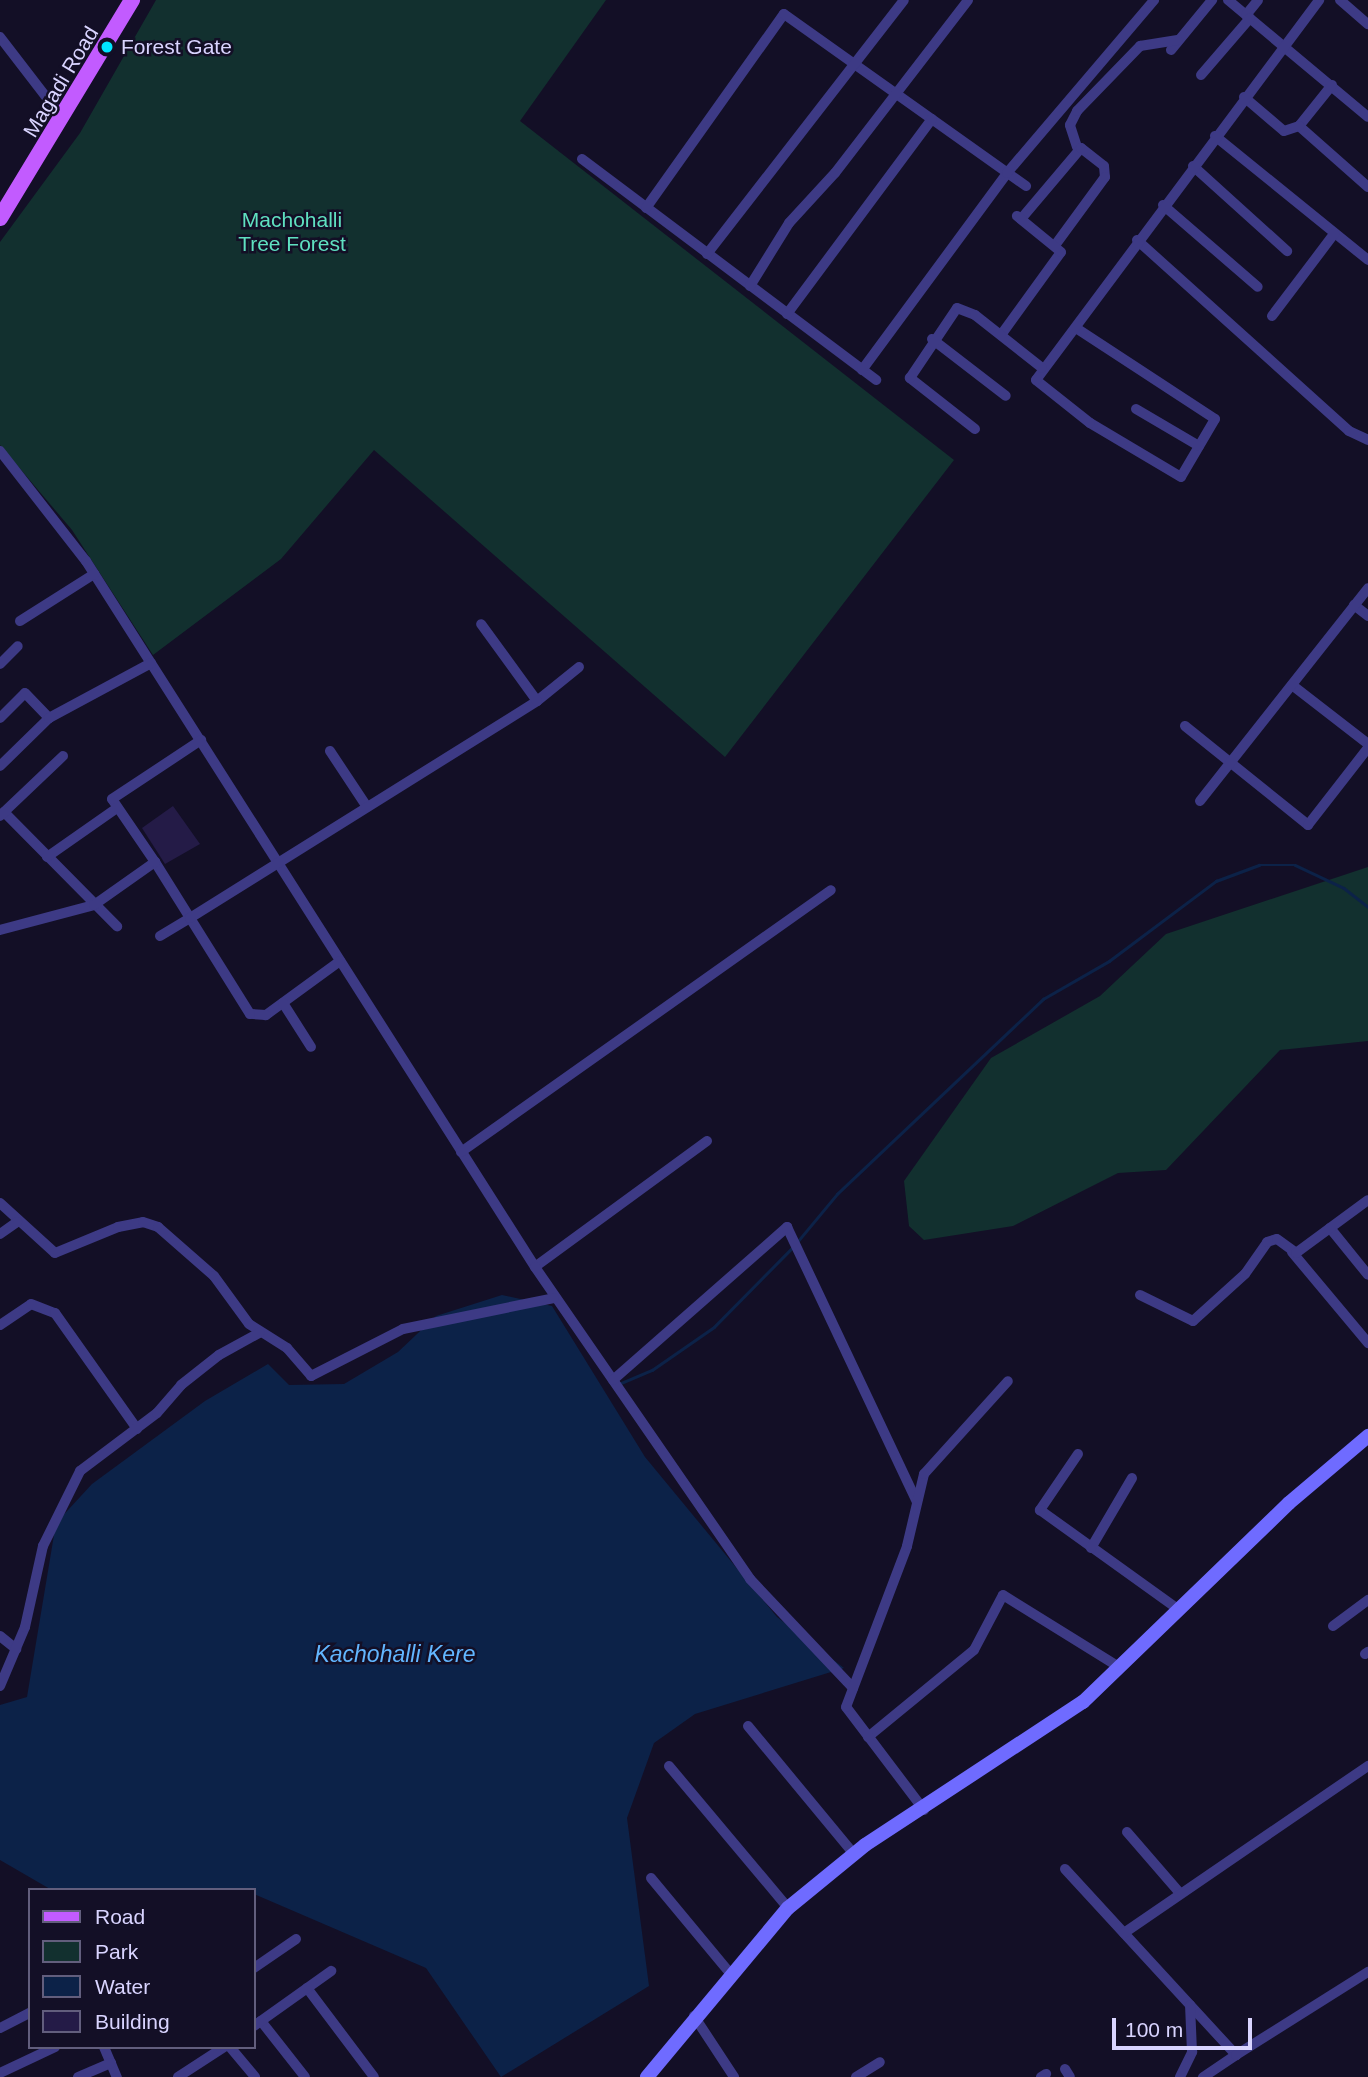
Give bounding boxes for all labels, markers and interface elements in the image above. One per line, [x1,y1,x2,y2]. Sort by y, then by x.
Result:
street label: Magadi Road [18,22,104,142]
place label: Forest Gate [121,34,232,60]
marker: Forest Gate [99,39,115,55]
park label: Machohalli Tree Forest [238,207,346,257]
water label: Kachohalli Kere [314,1640,476,1668]
legend [28,1888,256,2049]
text: Road [95,1905,145,1928]
text: Park [95,1940,138,1963]
text: Water [95,1975,150,1998]
scale bar [1116,2004,1256,2048]
text: Building [95,2010,170,2033]
text: 100 m [1125,2018,1183,2041]

